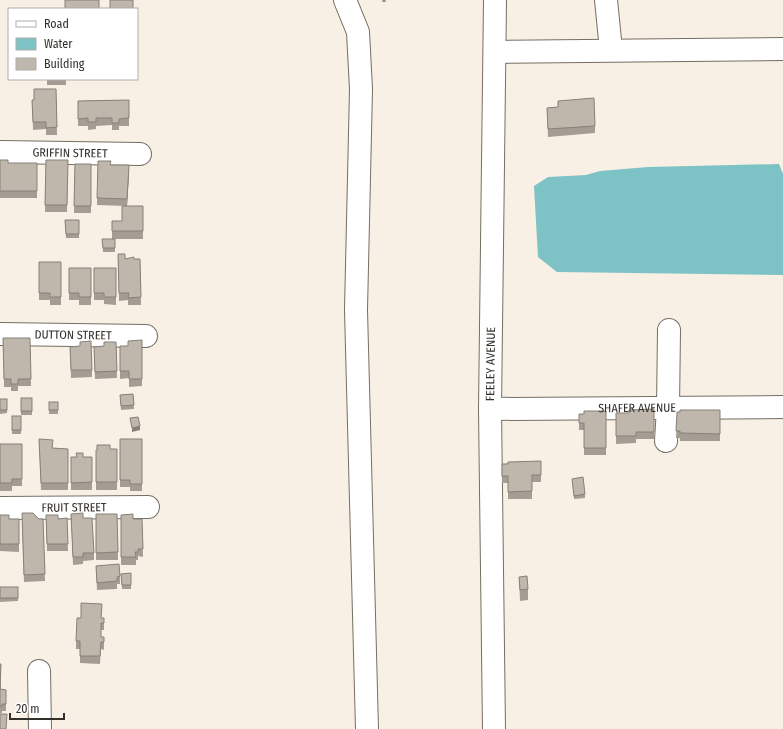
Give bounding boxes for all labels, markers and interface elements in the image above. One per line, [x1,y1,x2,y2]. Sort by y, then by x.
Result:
legend [8,8,138,80]
text: Road [44,17,69,31]
text: Water [44,37,73,51]
text: Building [44,57,85,71]
street label: GRIFFIN STREET [32,145,108,161]
street label: DUTTON STREET [34,327,112,343]
street label: FEELEY AVENUE [483,327,498,401]
street label: SHAFER AVENUE [598,401,676,415]
street label: FRUIT STREET [41,500,107,515]
scale bar [10,695,64,721]
text: 20 m [16,702,40,716]

